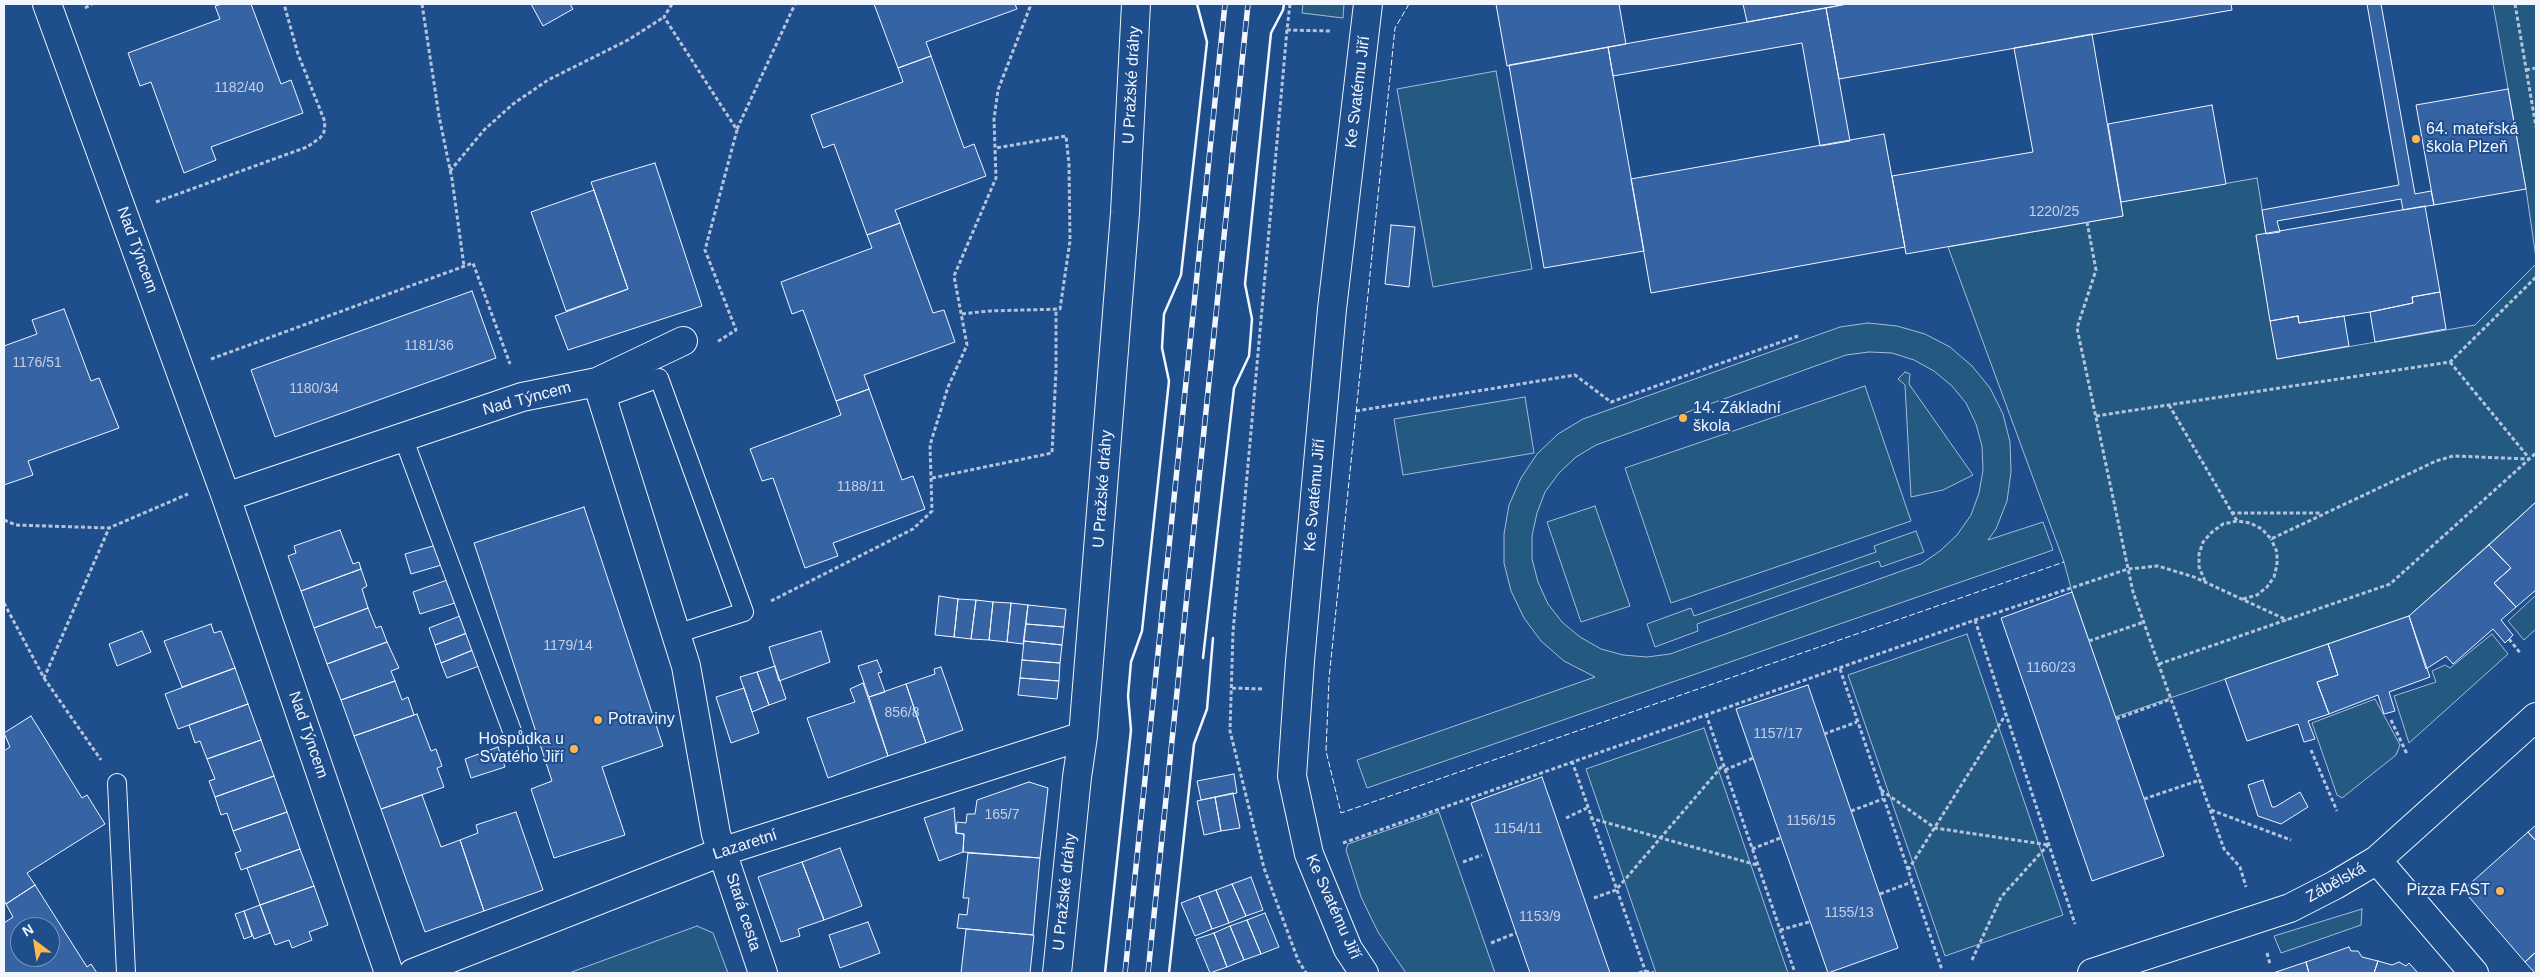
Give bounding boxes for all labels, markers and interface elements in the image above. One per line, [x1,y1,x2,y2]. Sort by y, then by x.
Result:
street label: U Pražské dráhy [1119,25,1145,145]
street label: Ke Svatému Jiří [1342,35,1374,149]
house number: 1182/40 [214,80,264,96]
place label: 64. mateřská škola Plzeň [2426,120,2518,158]
marker: 64. mateřská škola Plzeň [2410,133,2422,145]
street label: Nad Týncem [112,204,162,296]
house number: 1220/25 [2029,204,2079,220]
house number: 1181/36 [404,338,454,354]
house number: 1176/51 [12,355,62,371]
street label: Nad Týncem [481,378,573,420]
house number: 1180/34 [289,381,339,397]
place label: 14. Základní škola [1693,399,1781,437]
marker: 14. Základní škola [1677,412,1689,424]
street label: U Pražské dráhy [1089,429,1117,549]
street label: Ke Svatému Jiří [1301,438,1329,552]
house number: 1188/11 [837,479,885,495]
house number: 1179/14 [543,638,593,654]
house number: 1160/23 [2026,660,2076,676]
street label: Nad Týncem [284,689,332,781]
house number: 856/8 [884,705,920,721]
place label: Potraviny [608,710,675,730]
marker: Potraviny [592,714,604,726]
house number: 1157/17 [1753,726,1803,742]
place label: Hospůdka u Svatého Jiří [479,730,564,768]
marker: Hospůdka u Svatého Jiří [568,743,580,755]
house number: 165/7 [984,807,1020,823]
house number: 1156/15 [1786,813,1836,829]
house number: 1154/11 [1494,821,1542,837]
street label: Lazaretní [710,826,780,864]
street label: U Pražské dráhy [1049,832,1081,952]
street label: Ke Svatému Jiří [1301,852,1365,962]
street label: Zábělská [2303,859,2369,907]
street label: Stará cesta [721,871,765,953]
place label: Pizza FAST [2406,881,2490,901]
marker: Pizza FAST [2494,885,2506,897]
house number: 1155/13 [1824,905,1874,921]
house number: 1153/9 [1519,909,1561,925]
north arrow [10,917,60,967]
text: N [19,921,36,939]

